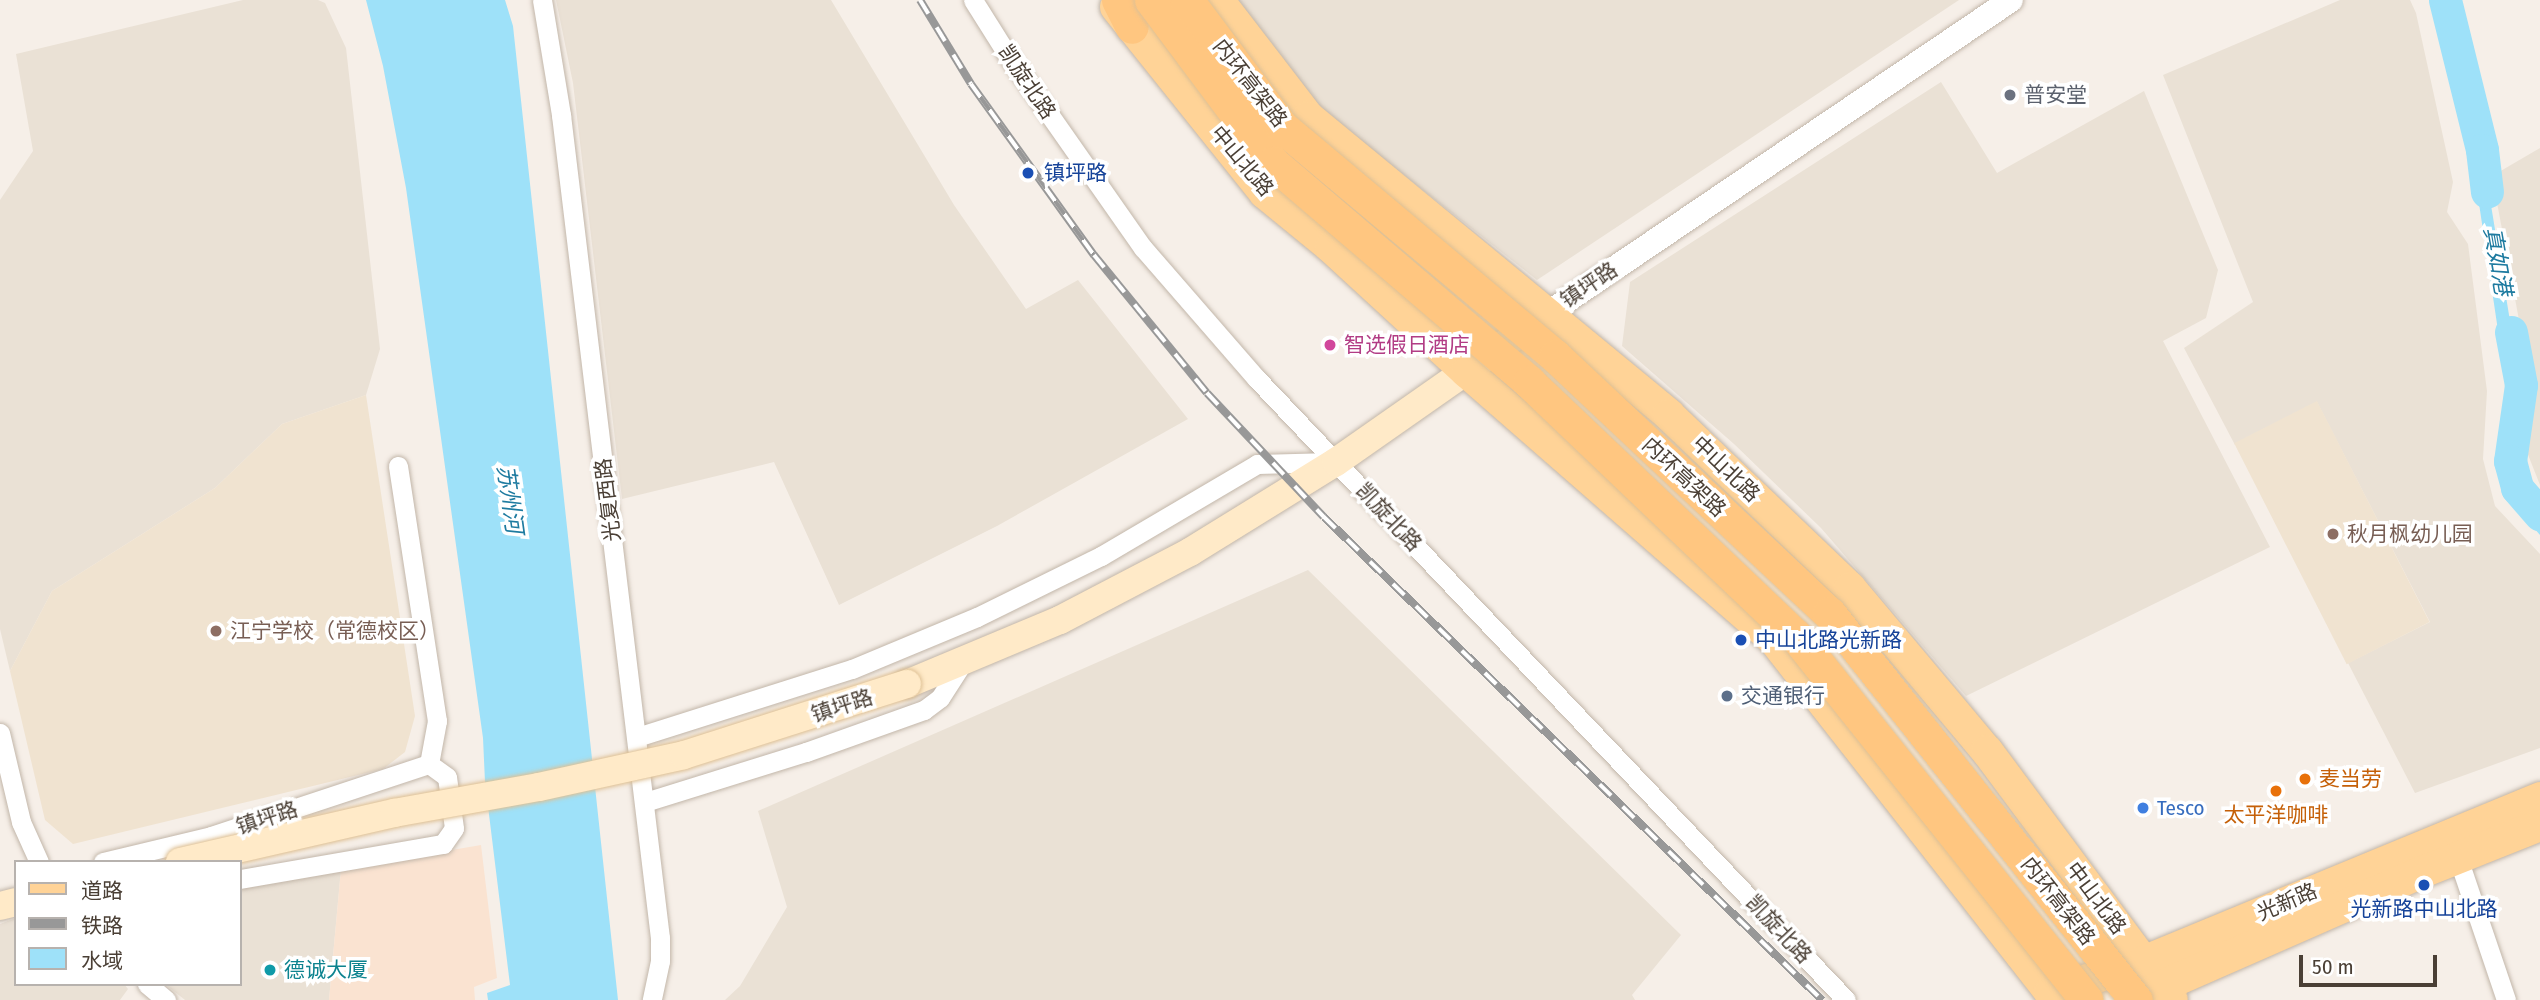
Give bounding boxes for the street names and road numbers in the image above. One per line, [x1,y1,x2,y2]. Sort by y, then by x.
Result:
street label: 内环高架路 [1208,34,1292,132]
street label: 凯旋北路 [993,40,1061,124]
street label: 中山北路 [1205,121,1279,201]
street label: 镇坪路 [1556,257,1622,313]
street label: 中山北路 [1687,431,1765,507]
street label: 内环高架路 [1637,432,1731,522]
street label: 光复西路 [590,457,626,543]
street label: 凯旋北路 [1351,478,1427,556]
street label: 镇坪路 [808,684,876,728]
street label: 镇坪路 [233,796,301,840]
street label: 内环高架路 [2016,852,2100,950]
street label: 中山北路 [2061,857,2131,939]
street label: 光新路 [2253,878,2321,926]
street label: 凯旋北路 [1741,890,1817,968]

